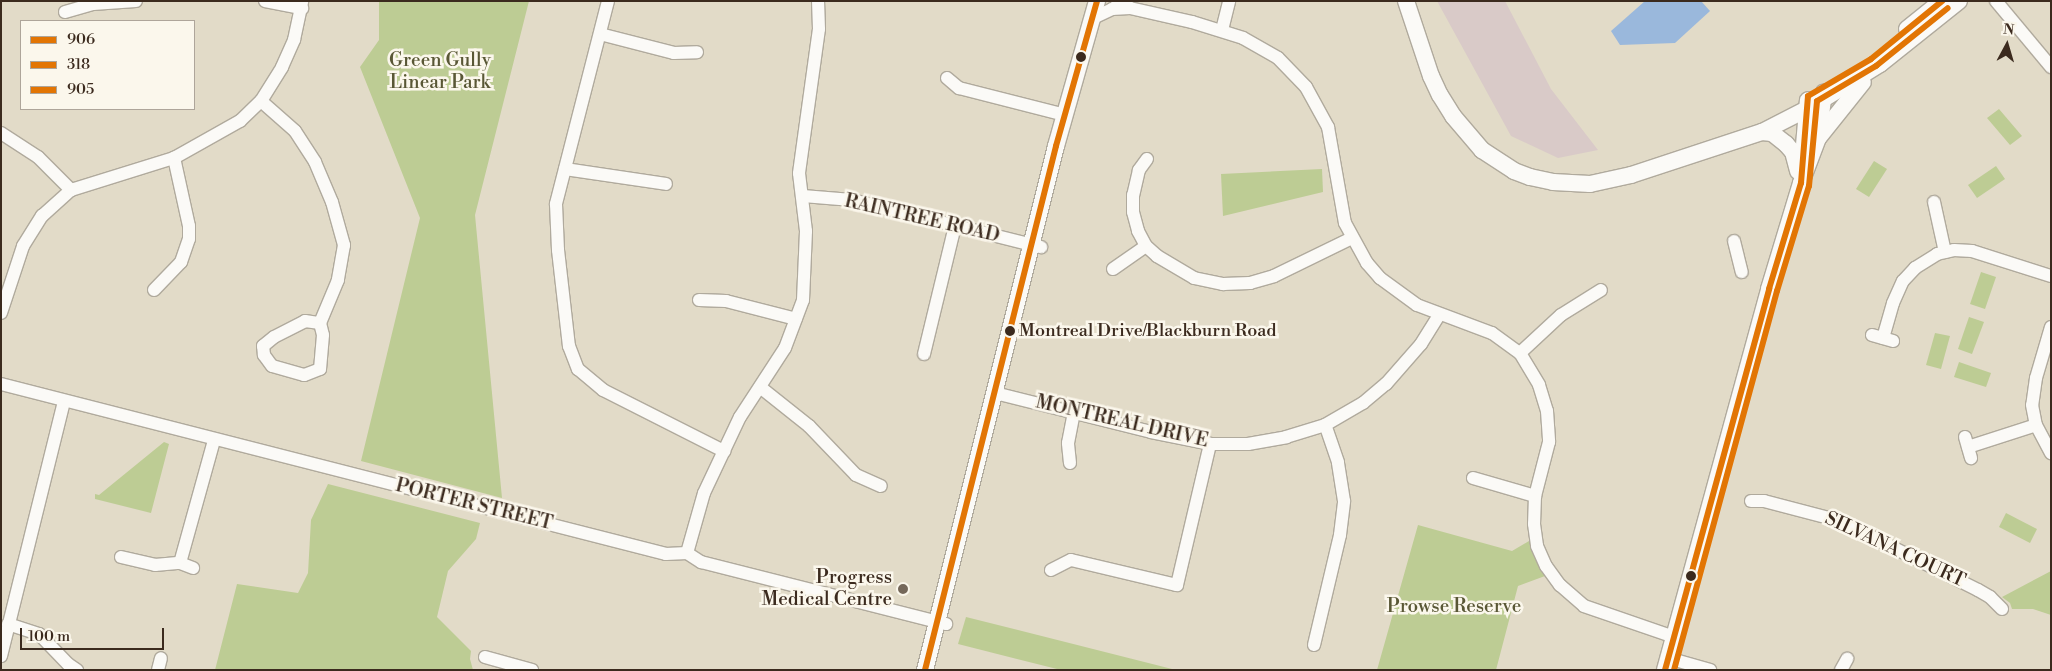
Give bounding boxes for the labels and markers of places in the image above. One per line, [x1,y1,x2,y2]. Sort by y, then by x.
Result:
unlabelled marker [1076,52,1086,62]
place label: Montreal Drive/Blackburn Road [1019,320,1277,342]
marker: Montreal Drive/Blackburn Road [1005,326,1015,336]
place label: Progress Medical Centre [761,567,892,611]
unlabelled marker [1686,571,1696,581]
marker: Progress Medical Centre [896,582,910,596]

